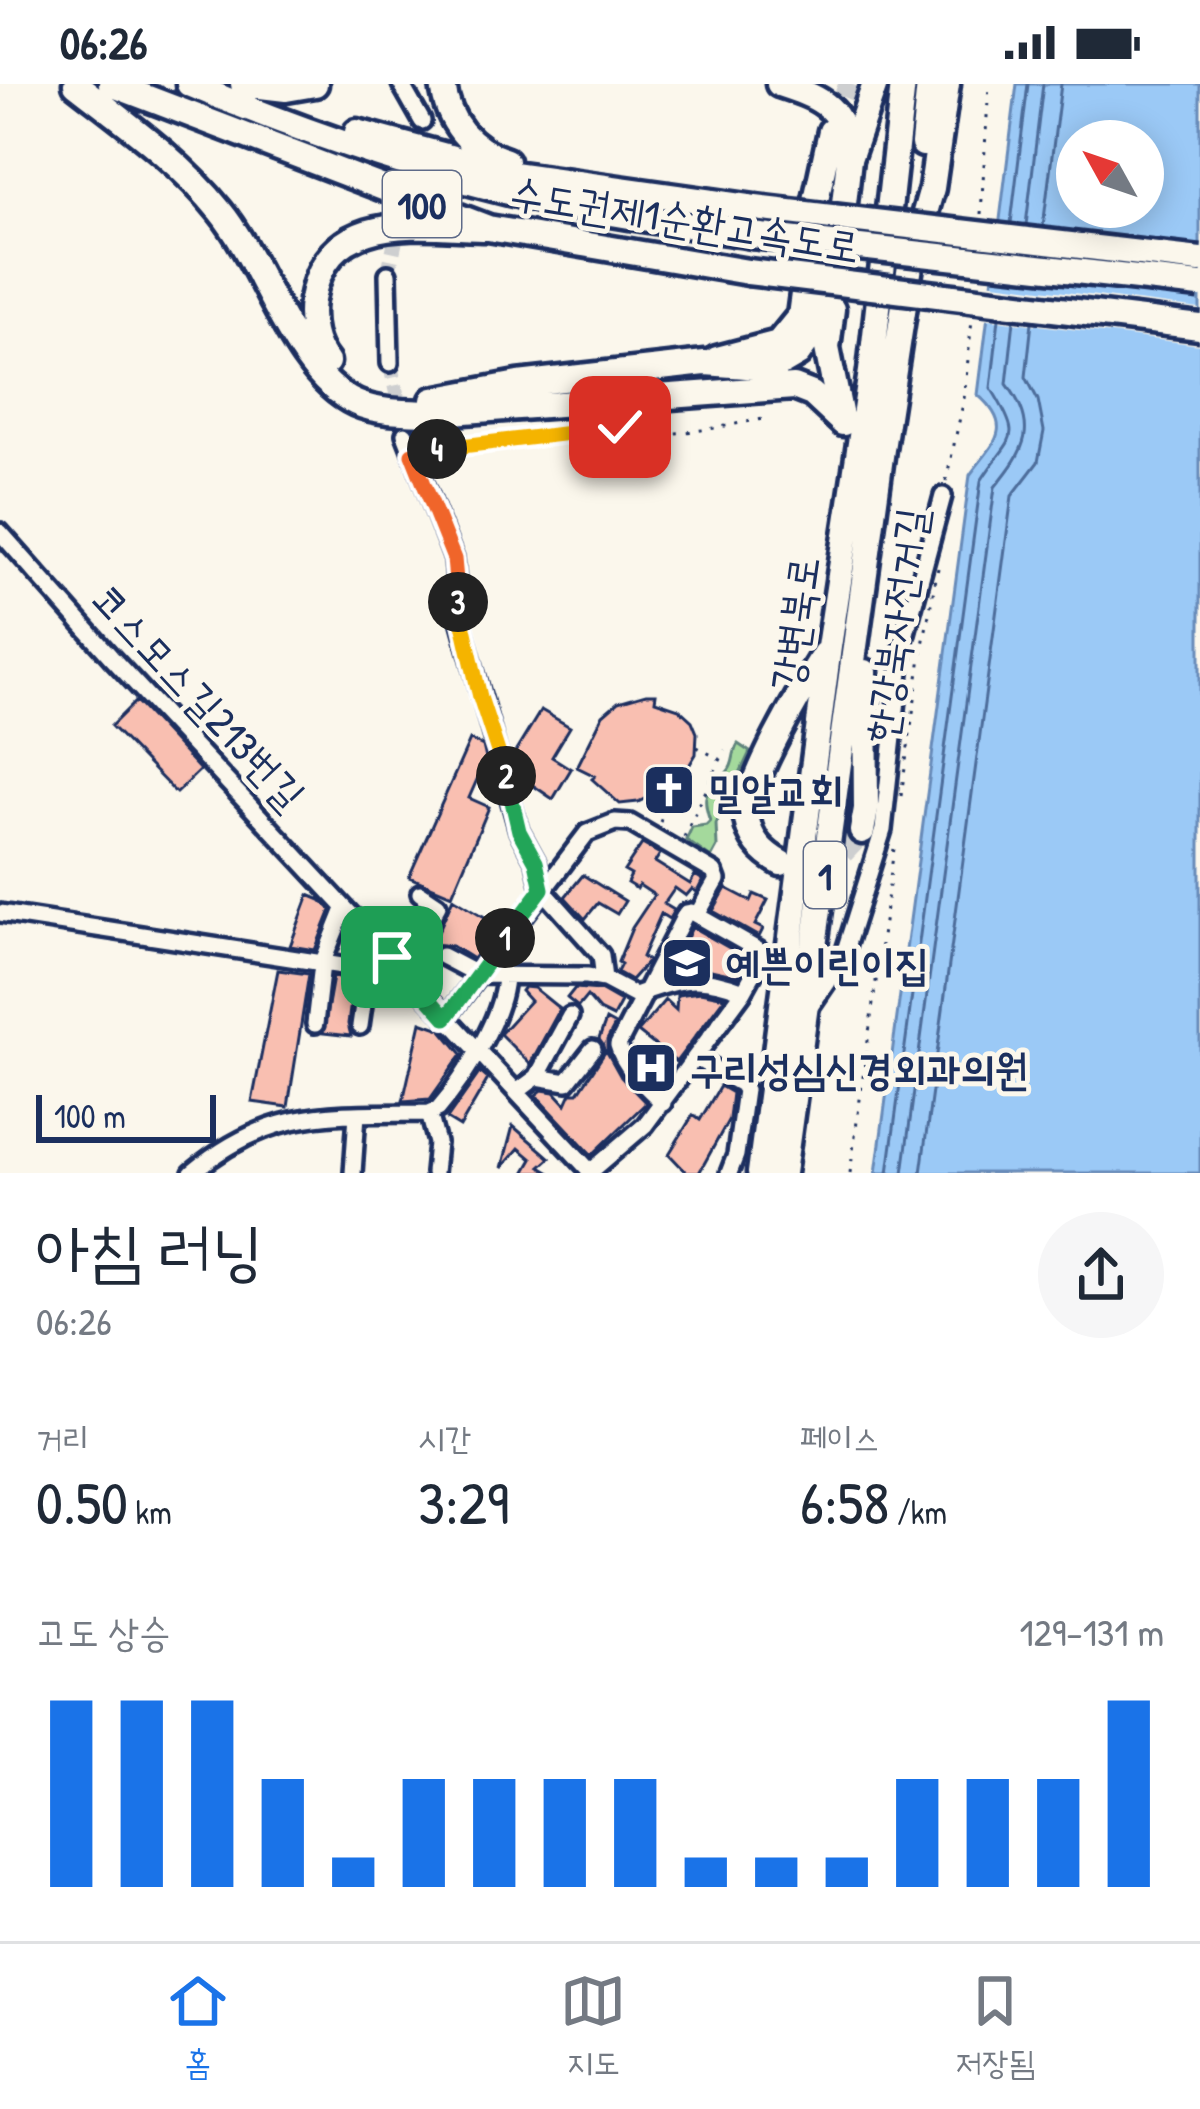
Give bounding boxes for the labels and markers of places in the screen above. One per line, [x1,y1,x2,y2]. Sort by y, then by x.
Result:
pin [569,376,671,478]
pin: 4 [407,419,467,479]
pin: 3 [428,572,488,632]
pin: 2 [476,746,536,806]
church icon: 밀알교회 [641,762,697,818]
place label: 밀알교회 [708,762,843,819]
pin [341,906,443,1008]
pin: 1 [475,908,535,968]
school or university icon: 예쁜이린이집 [659,935,715,991]
place label: 예쁜이린이집 [726,935,929,992]
hospital icon: 구리성심신경외과의원 [623,1040,679,1096]
place label: 구리성심신경외과의원 [690,1040,1028,1097]

